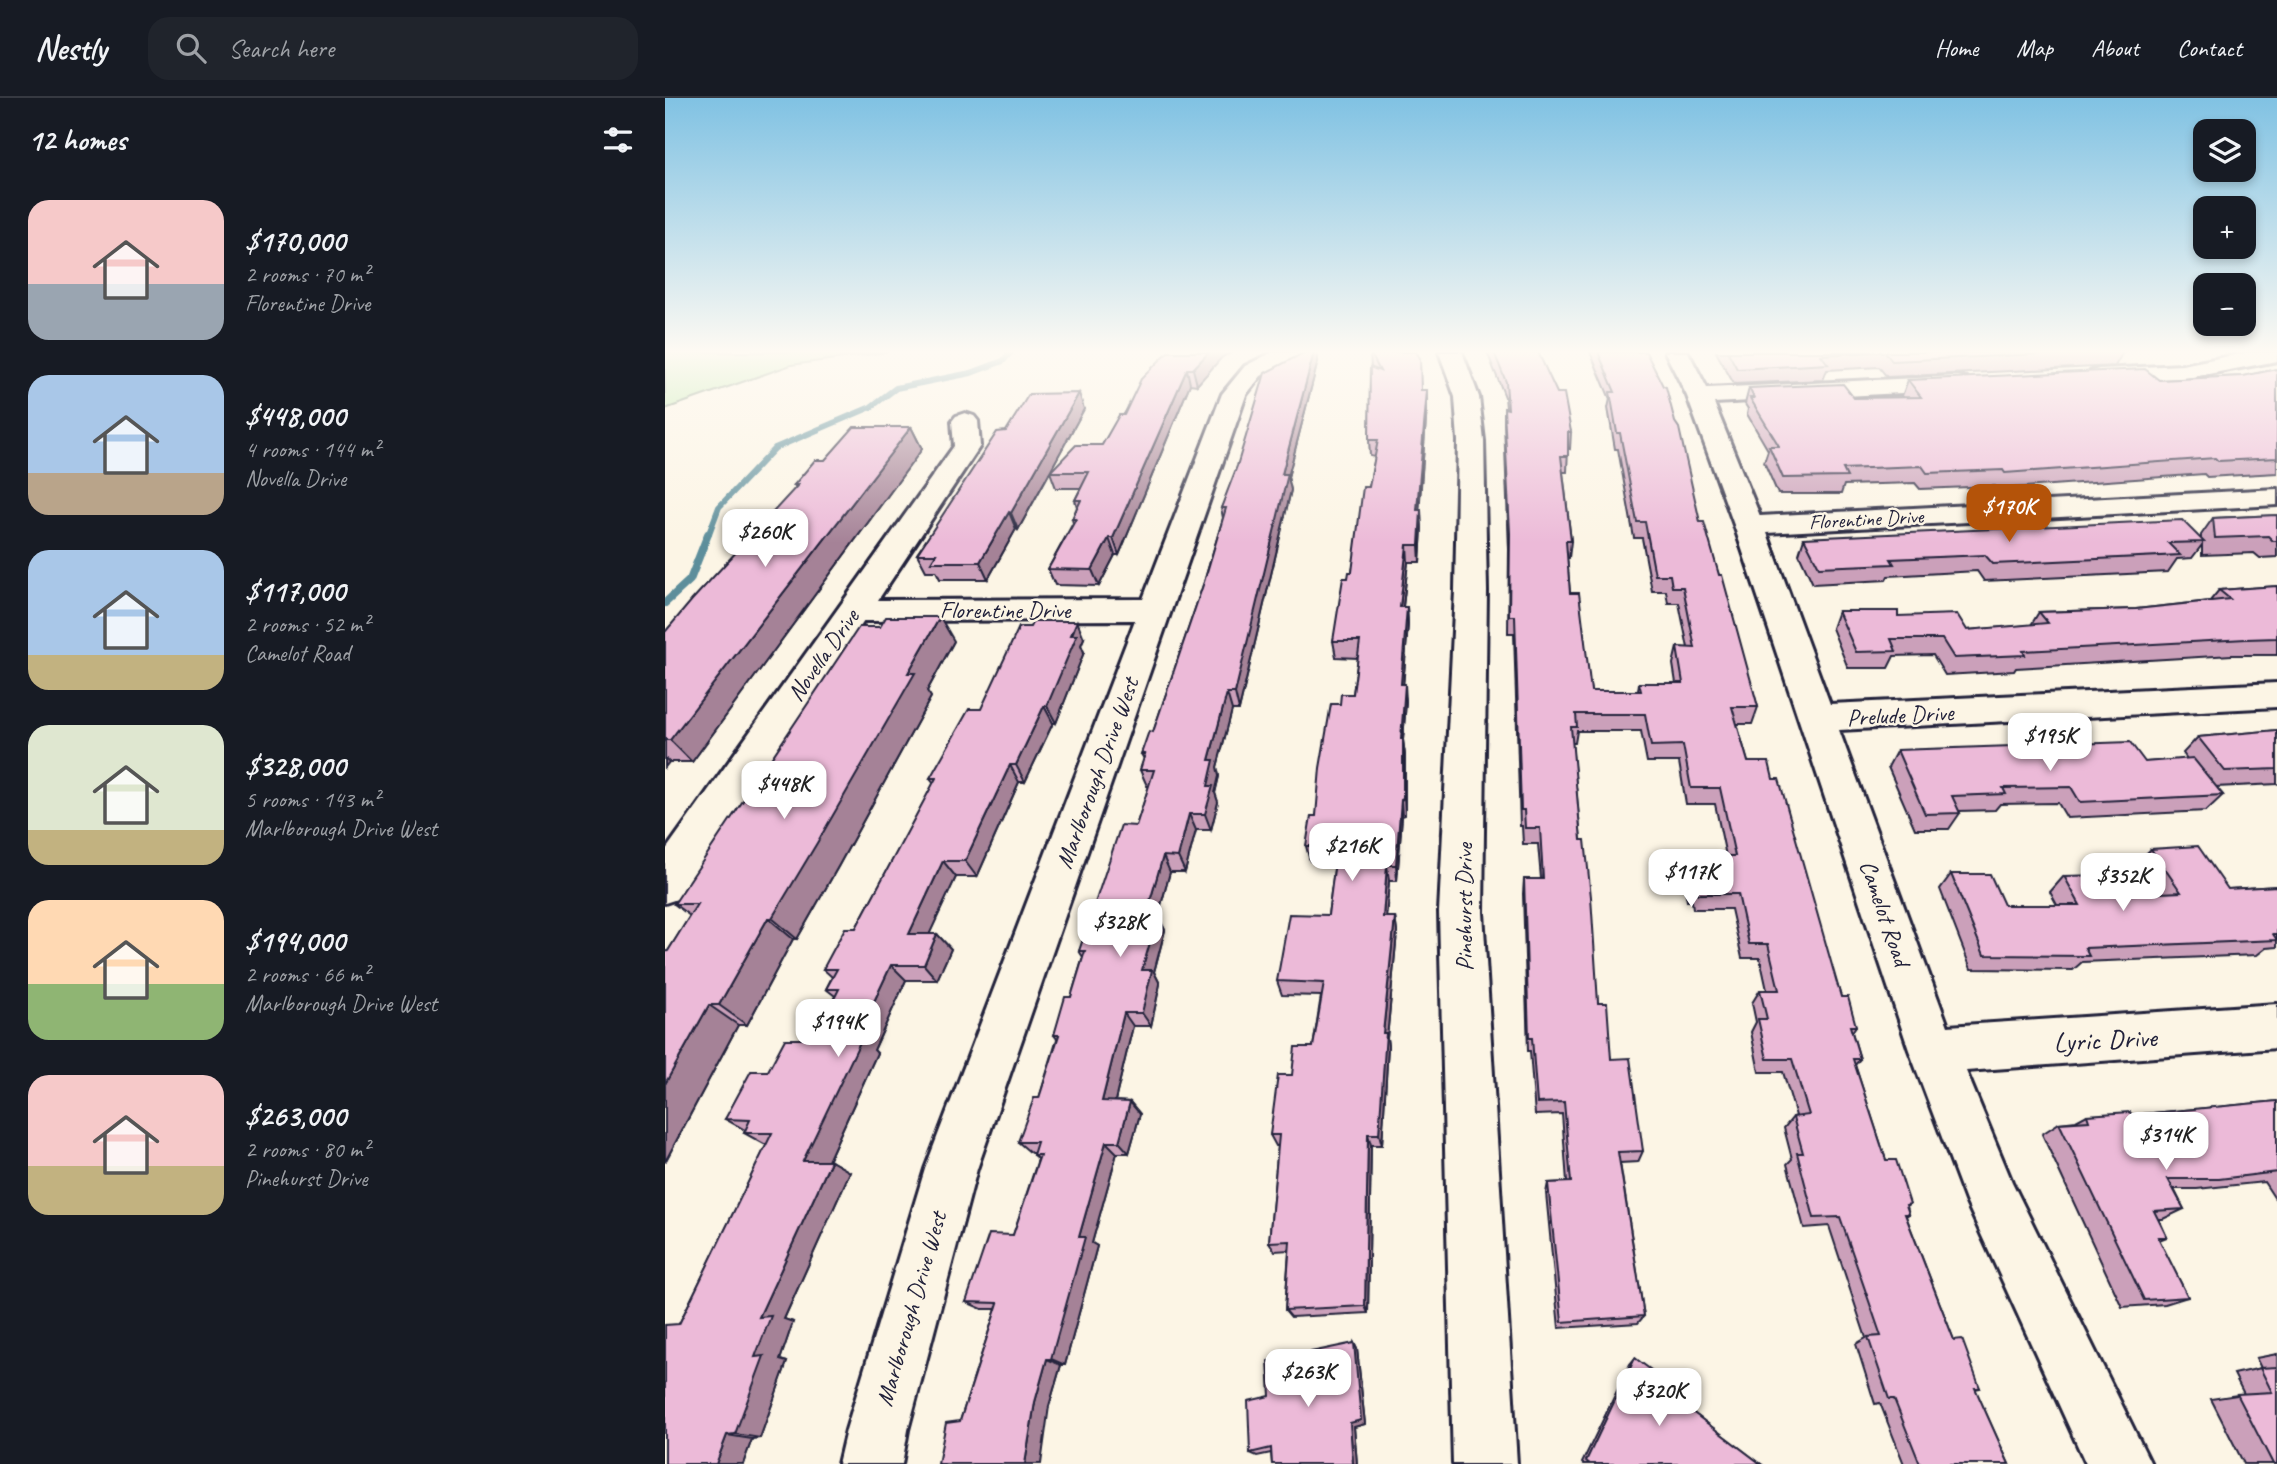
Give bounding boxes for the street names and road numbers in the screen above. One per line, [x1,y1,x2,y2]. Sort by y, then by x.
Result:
street label: Florentine Drive [1808,503,1925,535]
street label: Florentine Drive [940,595,1073,625]
street label: Novella Drive [780,601,867,707]
street label: Marlborough Drive West [1049,672,1146,872]
street label: Prelude Drive [1846,697,1956,733]
street label: Pinehurst Drive [1449,841,1479,971]
street label: Camelot Road [1853,856,1918,973]
street label: Lyric Drive [2053,1019,2159,1060]
street label: Marlborough Drive West [869,1206,954,1410]

